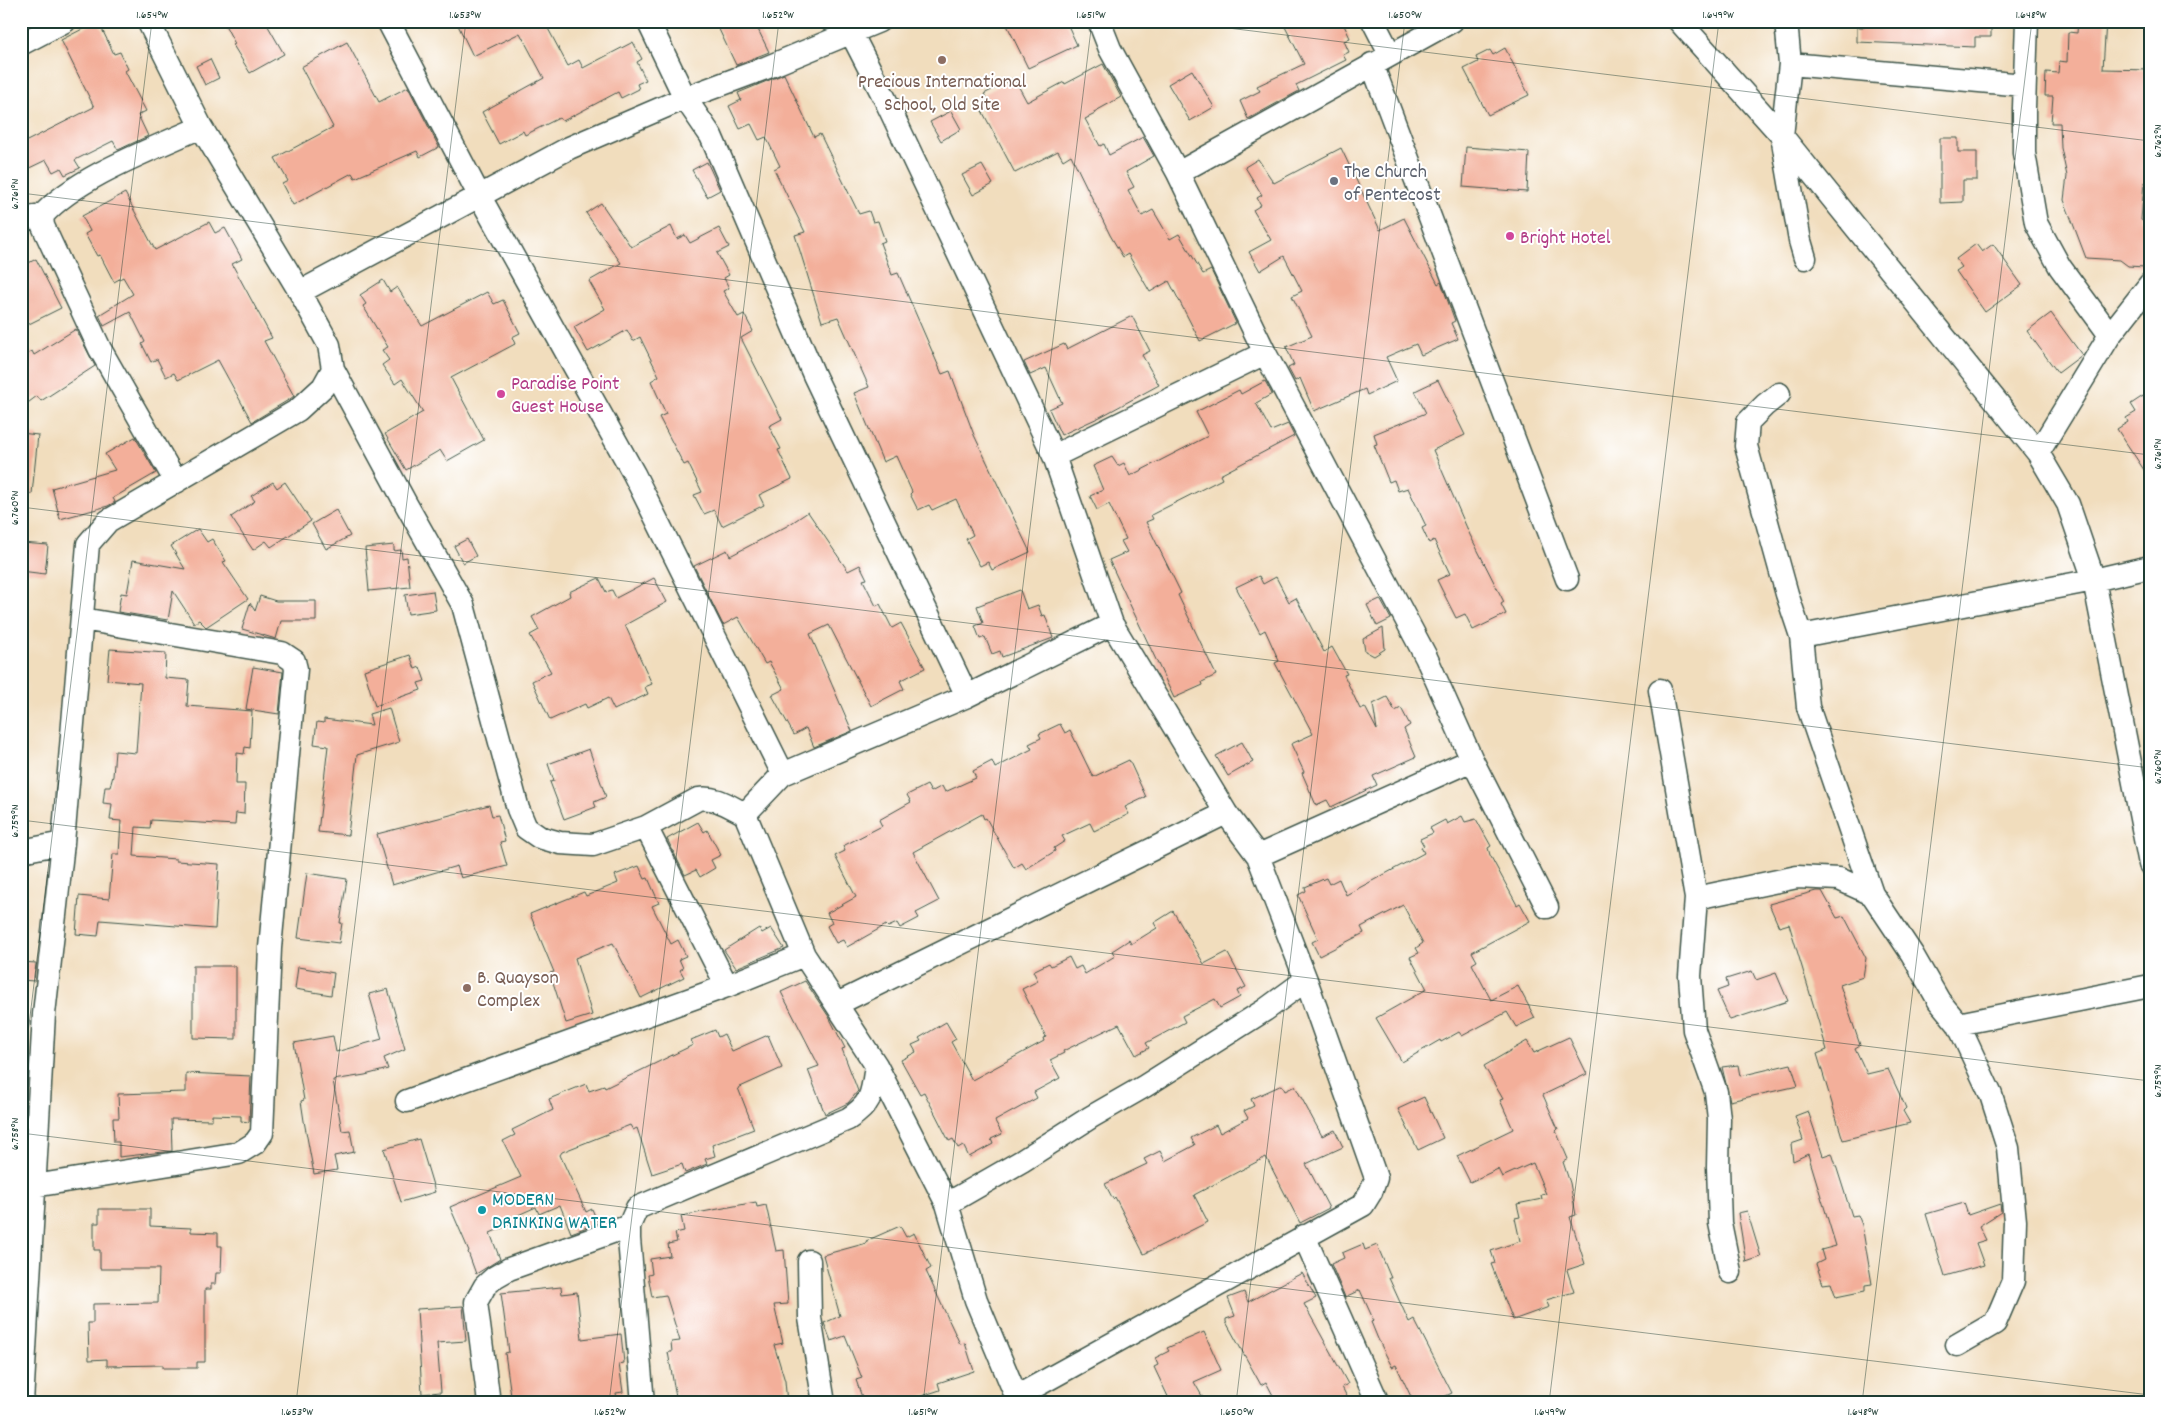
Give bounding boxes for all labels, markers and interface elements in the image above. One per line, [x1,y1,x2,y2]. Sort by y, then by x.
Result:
text: 1.654°W [136,7,168,24]
text: 1.653°W [449,7,481,24]
text: 1.652°W [762,7,794,24]
text: 1.651°W [1076,7,1106,24]
text: 1.650°W [1388,7,1422,24]
text: 1.649°W [1702,7,1734,24]
text: 1.648°W [2015,7,2047,24]
marker: Precious International School, Old Site [936,54,948,66]
place label: Precious International School, Old Site [858,69,1026,120]
text: 6.762°N [2150,124,2167,158]
place label: The Church of Pentecost [1344,159,1441,210]
marker: The Church of Pentecost [1328,175,1340,187]
text: 6.761°N [7,179,24,209]
place label: Bright Hotel [1520,225,1611,253]
marker: Bright Hotel [1504,230,1516,242]
place label: Paradise Point Guest House [511,371,619,422]
marker: Paradise Point Guest House [495,388,507,400]
text: 6.761°N [2150,439,2167,469]
text: 6.760°N [7,491,24,525]
text: 6.760°N [2150,750,2167,784]
text: 6.759°N [7,804,24,838]
place label: B. Quayson Complex [477,965,559,1016]
marker: B. Quayson Complex [461,982,473,994]
text: 6.759°N [2150,1064,2167,1098]
text: 6.758°N [7,1118,24,1150]
place label: MODERN DRINKING WATER [492,1187,617,1238]
marker: MODERN DRINKING WATER [476,1204,488,1216]
text: 1.653°W [281,1404,313,1421]
text: 1.652°W [594,1404,626,1421]
text: 1.651°W [908,1404,938,1421]
text: 1.650°W [1220,1404,1254,1421]
text: 1.649°W [1534,1404,1566,1421]
text: 1.648°W [1847,1404,1879,1421]

